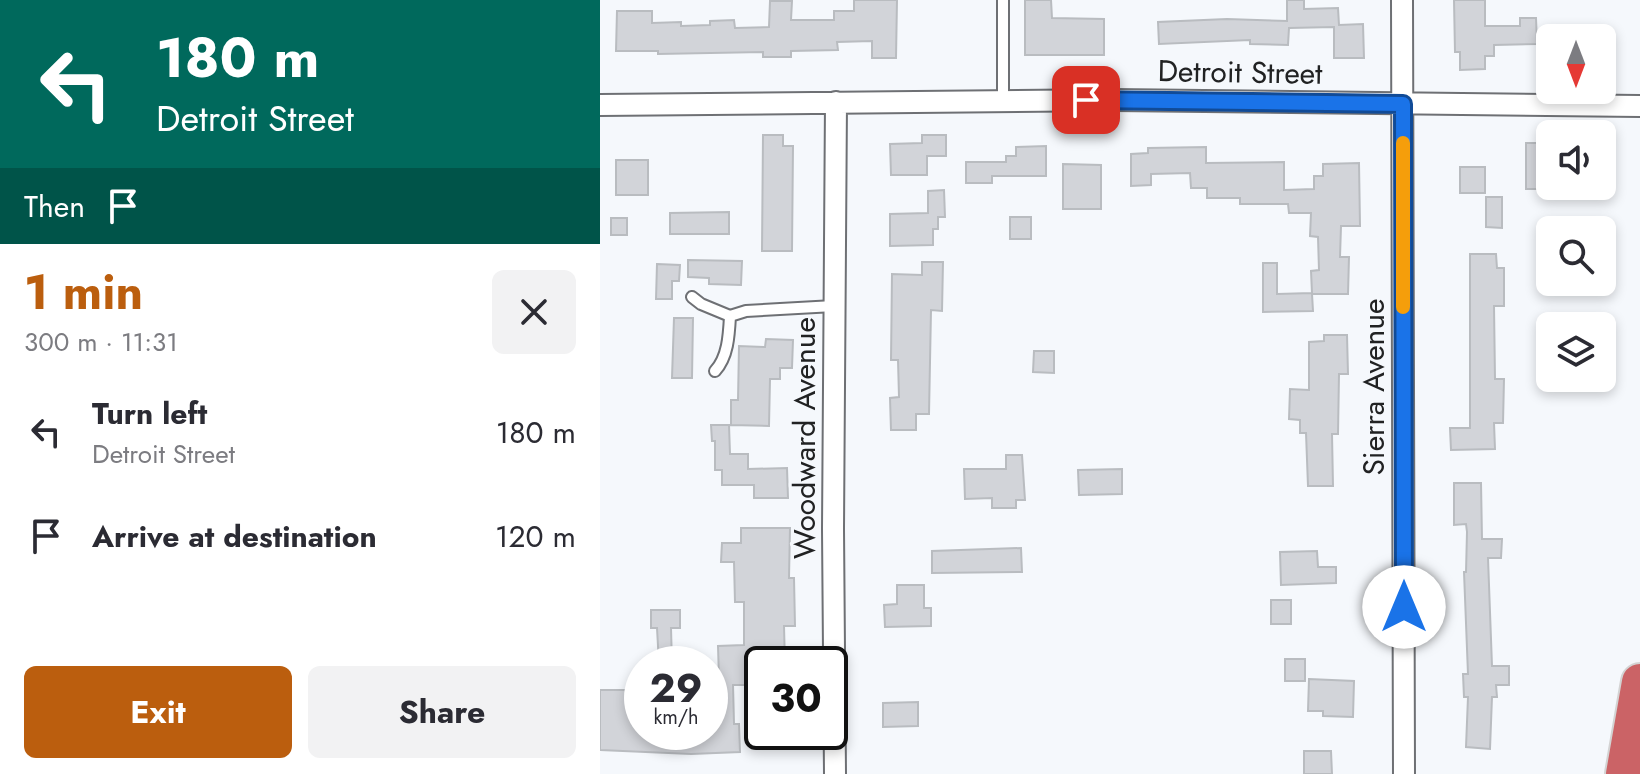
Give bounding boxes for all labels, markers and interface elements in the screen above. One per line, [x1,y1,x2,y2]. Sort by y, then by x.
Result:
text: 180 m [156,17,319,98]
north arrow [1536,24,1616,104]
map controls [1536,24,1616,392]
icon: left [24,32,128,136]
street label: Detroit Street [1157,49,1324,95]
pin [1052,66,1120,134]
icon: arrive [1064,78,1108,122]
text: Detroit Street [156,92,354,144]
button: sound [1536,120,1616,200]
icon: arrive [101,184,145,228]
text: Then [24,185,85,228]
button: search [1536,216,1616,296]
text: 1 min [24,258,143,327]
button: close [492,270,576,354]
street label: Sierra Avenue [1352,298,1395,476]
button: layers [1536,312,1616,392]
street label: Woodward Avenue [783,317,826,559]
text: 300 m · 11:31 [24,323,178,361]
text: Turn left [92,392,207,435]
icon: left [24,410,68,454]
text: 180 m [496,411,576,454]
text: Detroit Street [92,435,235,473]
icon: arrive [24,514,68,558]
text: Arrive at destination [92,515,377,558]
text: 120 m [495,515,576,558]
position arrow [1362,565,1446,649]
speed limit sign: 30 [744,646,848,750]
text: 29 [650,659,703,717]
button: Exit [24,666,292,758]
button: Share [308,666,576,758]
text: km/h [653,703,699,732]

